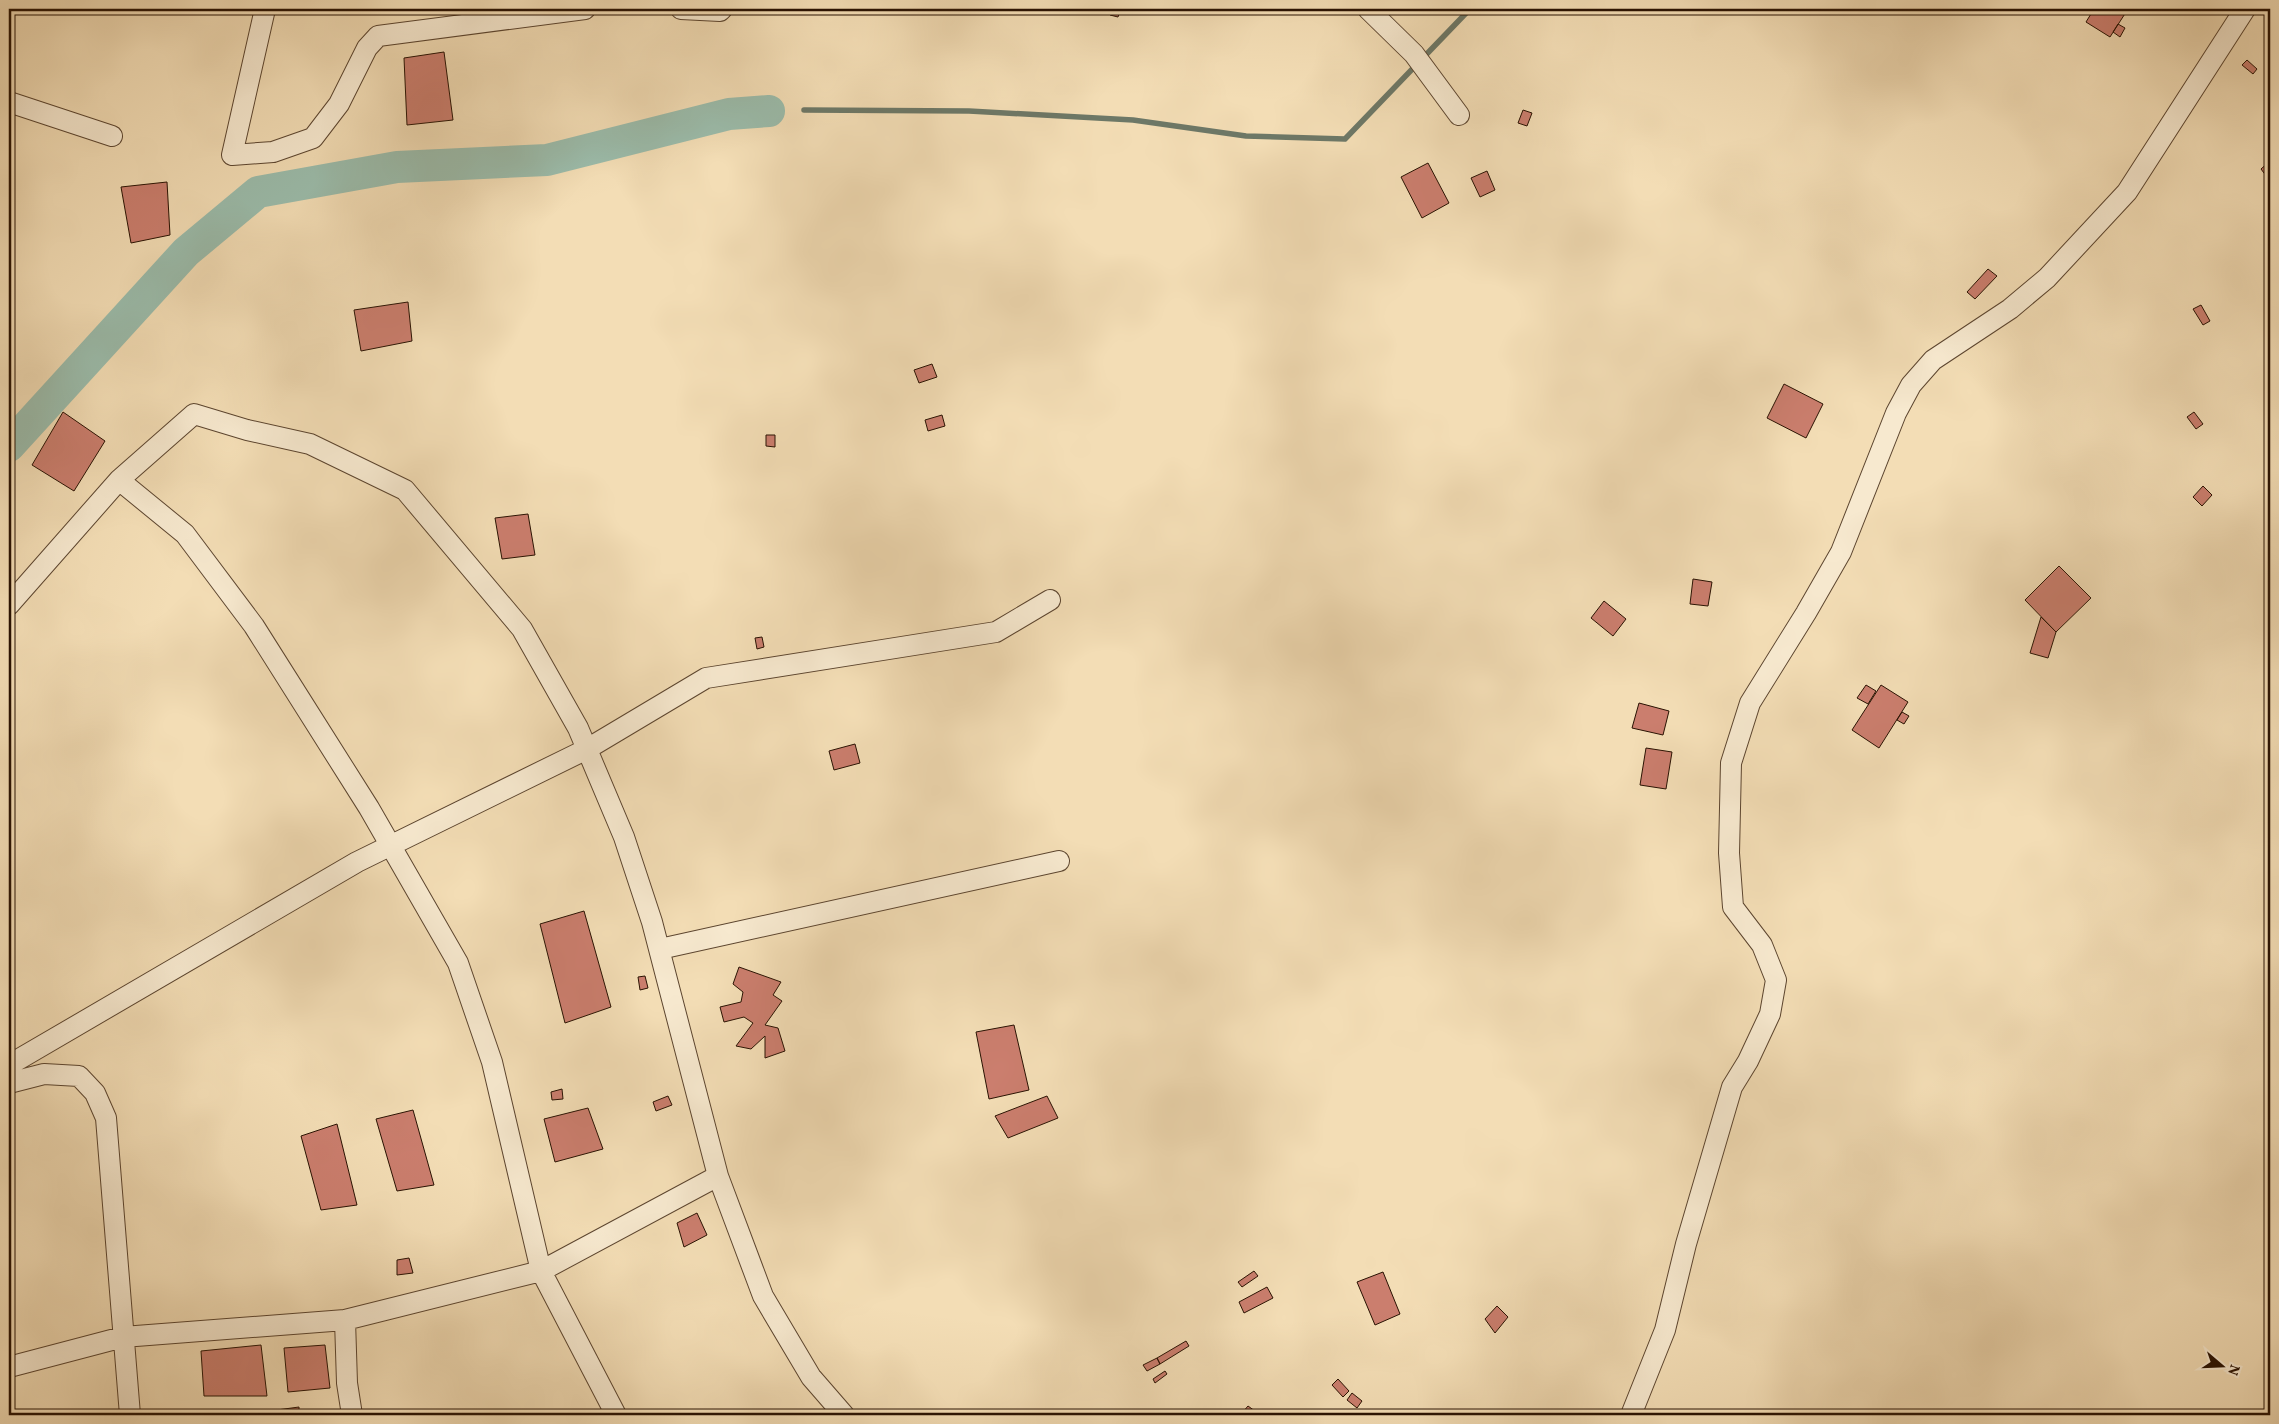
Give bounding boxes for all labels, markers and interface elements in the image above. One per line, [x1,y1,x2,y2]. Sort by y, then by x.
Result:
north arrow [2196,1342,2246,1392]
text: N [2222,1362,2244,1378]

